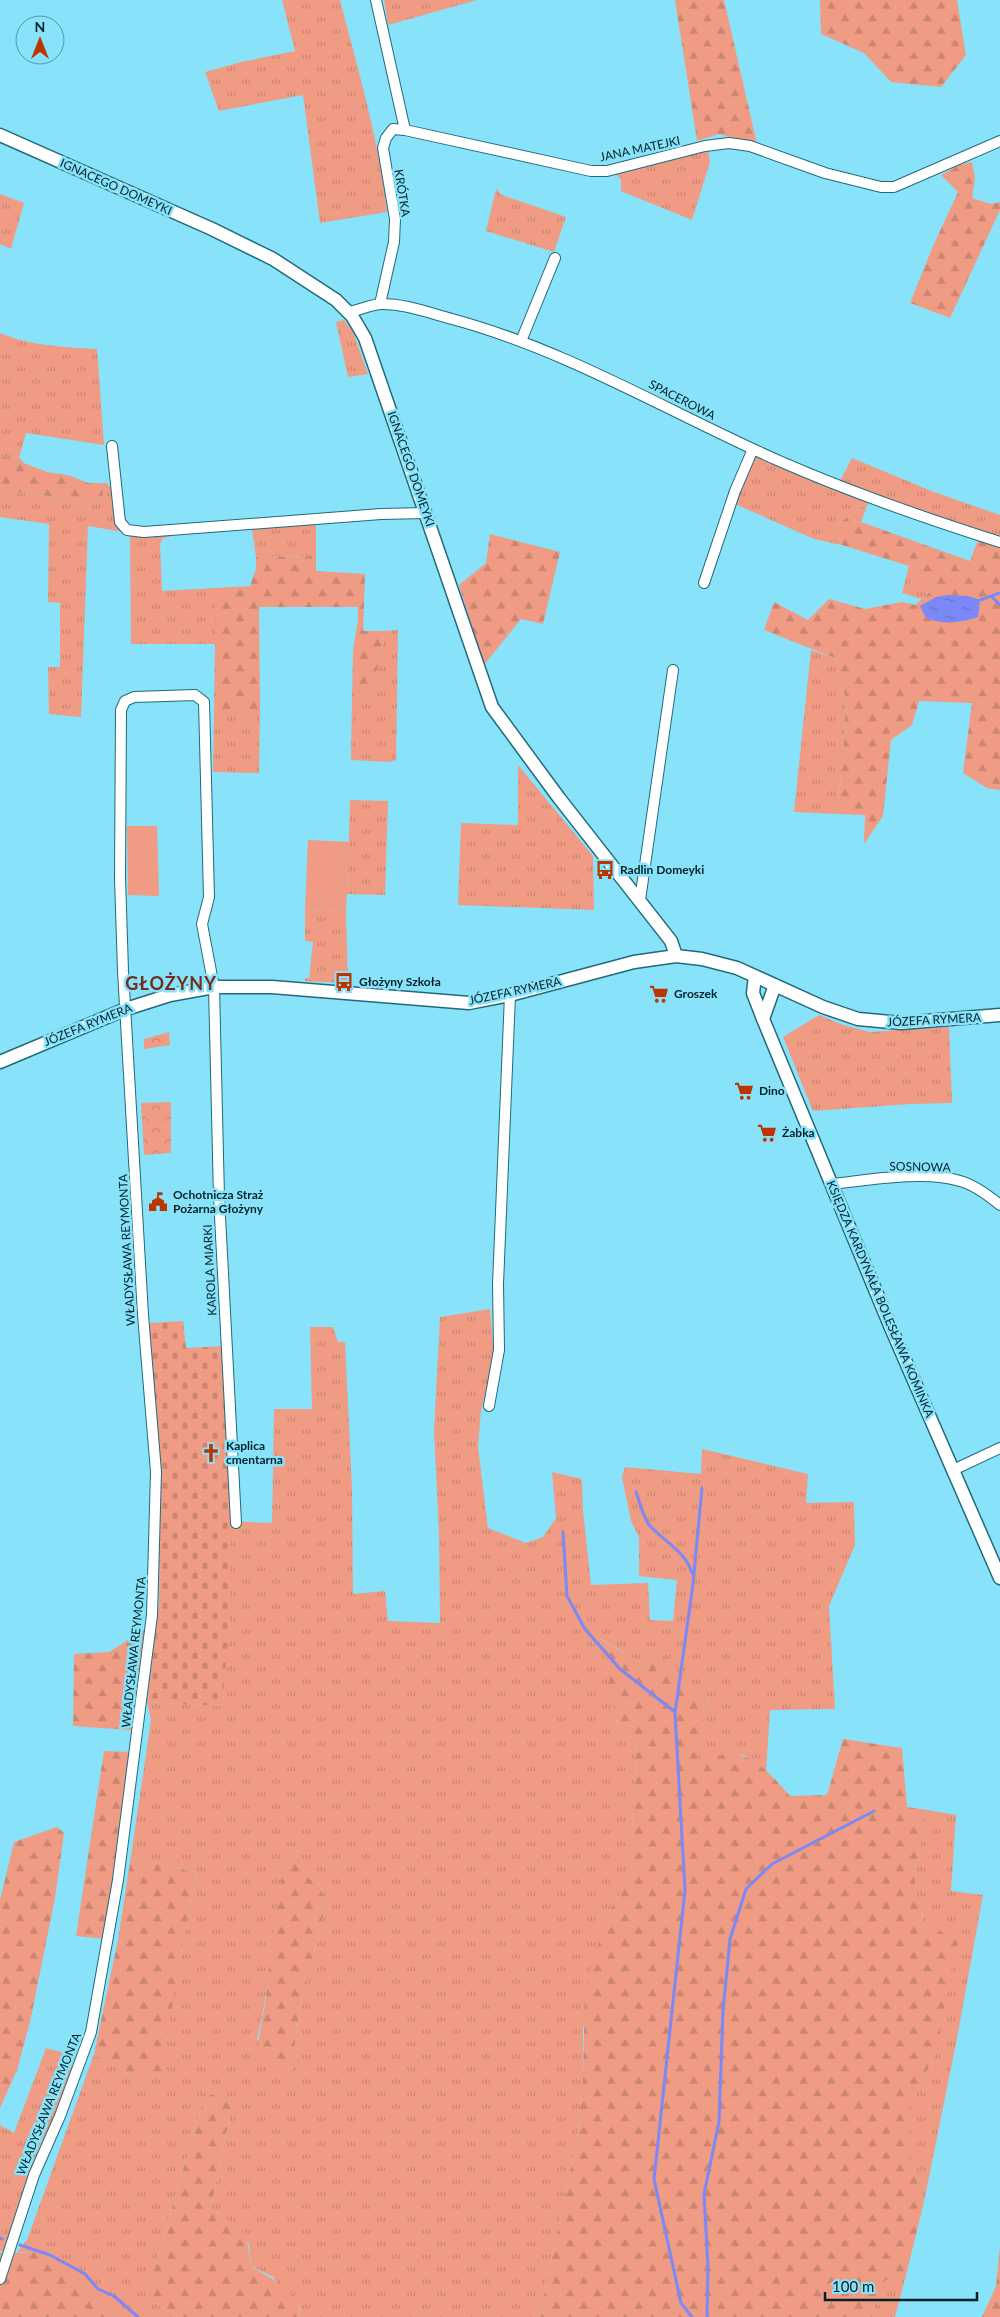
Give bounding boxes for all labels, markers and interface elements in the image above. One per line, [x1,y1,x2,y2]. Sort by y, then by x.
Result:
north arrow [15,15,65,65]
text: N [35,18,45,35]
street label: JANA MATEJKI [598,133,681,164]
street label: IGNACEGO DOMEYKI [58,155,175,218]
street label: KRÓTKA [391,168,414,219]
street label: SPACEROWA [646,376,719,423]
street label: IGNACEGO DOMEYKI [385,409,438,528]
bus stop icon: Radlin Domeyki [594,859,616,881]
place label: Radlin Domeyki [620,862,704,877]
bus stop icon: Głożyny Szkoła [333,971,355,993]
district label: GŁOŻYNY [125,972,217,994]
street label: JÓZEFA RYMERA [467,973,563,1008]
place label: Głożyny Szkoła [359,974,441,989]
supermarket icon: Groszek [648,983,670,1005]
place label: Groszek [674,986,718,1001]
street label: JÓZEFA RYMERA [41,1000,135,1049]
street label: JÓZEFA RYMERA [887,1010,982,1029]
supermarket icon: Dino [733,1080,755,1102]
place label: Dino [759,1083,785,1098]
supermarket icon: Żabka [756,1122,778,1144]
place label: Żabka [782,1125,815,1140]
street label: SOSNOWA [889,1158,952,1175]
street label: WŁADYSŁAWA REYMONTA [115,1173,138,1326]
street label: KSIĘDZA KARDYNAŁA BOLESŁAWA KOMINKA [824,1178,938,1420]
place label: Ochotnicza Straż Pożarna Głożyny [173,1187,264,1216]
public building icon: Ochotnicza Straż Pożarna Głożyny [147,1191,169,1213]
street label: KAROLA MIARKI [200,1224,219,1316]
place label: Kaplica cmentarna [226,1438,283,1467]
church icon: Kaplica cmentarna [200,1442,222,1464]
street label: WŁADYSŁAWA REYMONTA [118,1575,149,1728]
street label: WŁADYSŁAWA REYMONTA [13,2030,84,2177]
scale bar [825,2270,978,2302]
text: 100 m [832,2277,874,2295]

